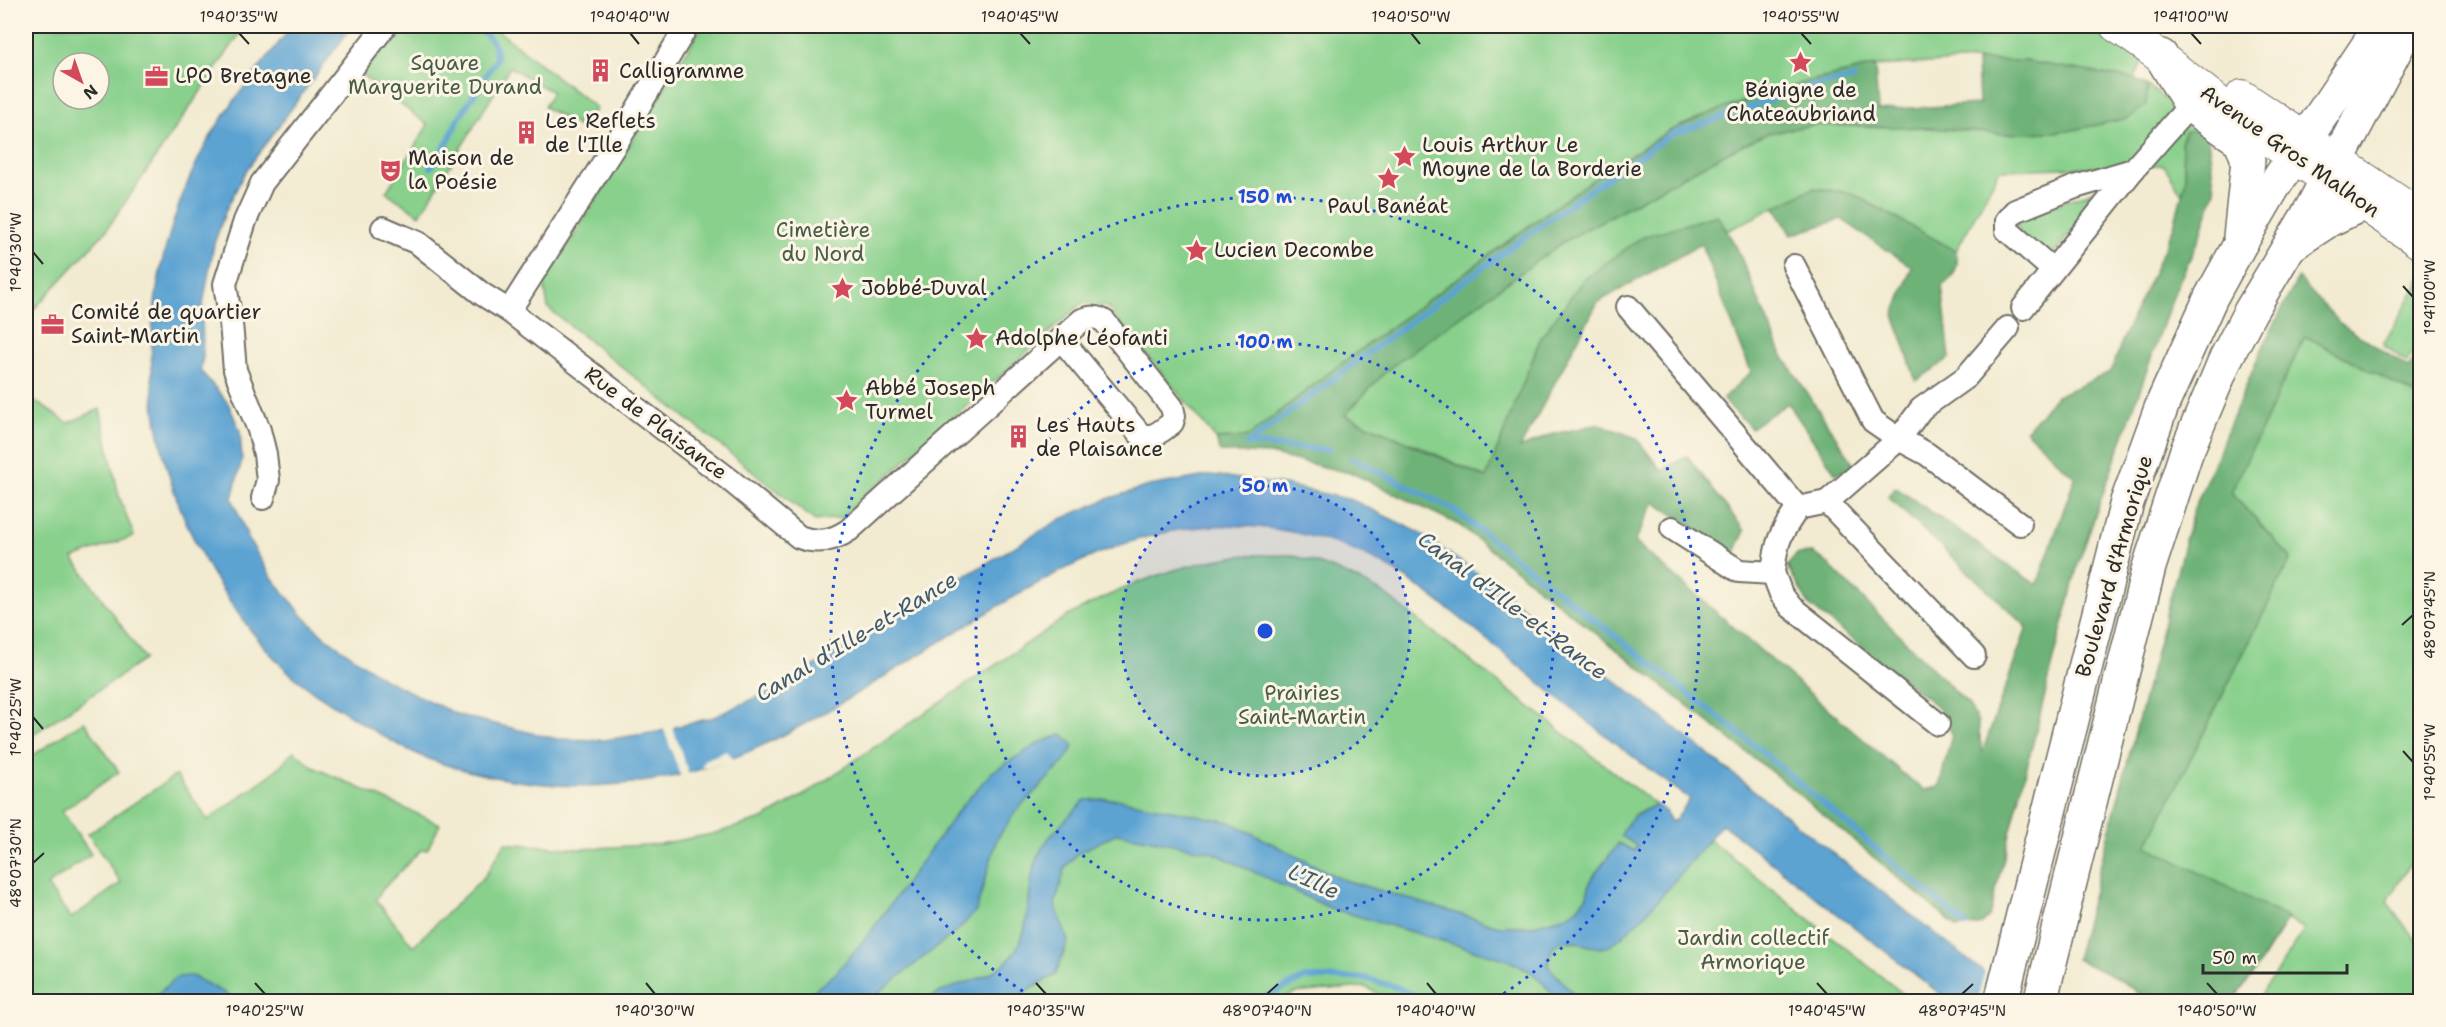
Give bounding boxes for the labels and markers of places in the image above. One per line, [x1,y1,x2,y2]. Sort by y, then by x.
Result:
place icon: Bénigne de Chateaubriand [1788,49,1814,75]
place label: Calligramme [619,57,745,85]
building icon: Calligramme [588,58,614,84]
place label: LPO Bretagne [175,62,312,90]
office icon: LPO Bretagne [144,63,170,89]
place label: Bénigne de Chateaubriand [1726,76,1876,128]
place label: Les Reflets de l'Ille [545,107,656,159]
building icon: Les Reflets de l'Ille [514,120,540,146]
place label: Louis Arthur Le Moyne de la Borderie [1422,131,1642,183]
place label: Maison de la Poésie [408,144,514,196]
place icon: Louis Arthur Le Moyne de la Borderie [1391,144,1417,170]
theatre icon: Maison de la Poésie [377,157,403,183]
place icon: Paul Banéat [1375,165,1401,191]
place label: Paul Banéat [1327,192,1449,220]
place label: Lucien Decombe [1214,236,1374,264]
place icon: Lucien Decombe [1183,237,1209,263]
place label: Jobbé-Duval [861,274,987,302]
place icon: Jobbé-Duval [830,275,856,301]
place label: Comité de quartier Saint-Martin [71,298,262,350]
office icon: Comité de quartier Saint-Martin [40,311,66,337]
place label: Adolphe Léofanti [995,324,1168,352]
place icon: Adolphe Léofanti [964,325,990,351]
place label: Abbé Joseph Turmel [865,374,996,426]
place icon: Abbé Joseph Turmel [834,387,860,413]
place label: Les Hauts de Plaisance [1036,411,1163,463]
building icon: Les Hauts de Plaisance [1005,424,1031,450]
centre of rings [1255,621,1275,641]

